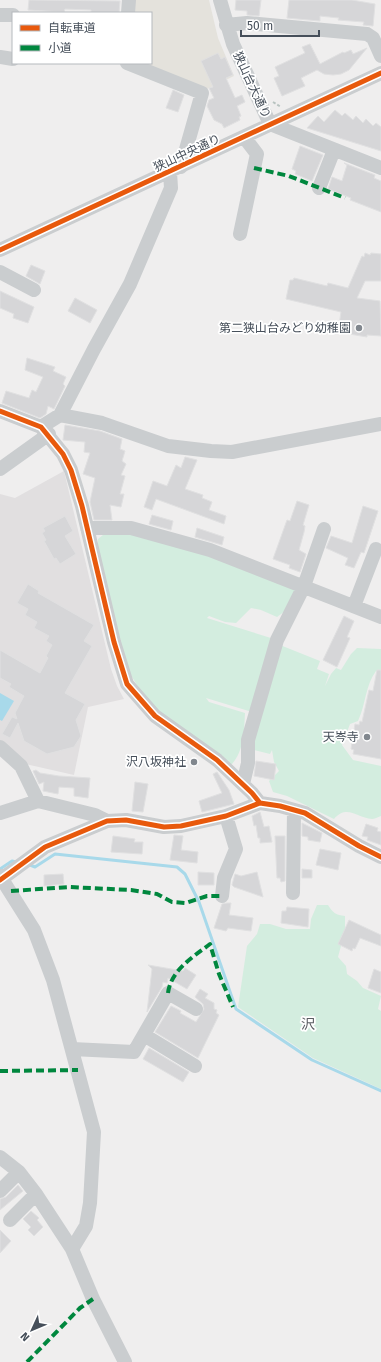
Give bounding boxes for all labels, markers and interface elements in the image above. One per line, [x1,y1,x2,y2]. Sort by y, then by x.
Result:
legend [12,12,152,64]
scale bar [241,12,319,38]
text: 50 m [247,19,273,33]
text: 自転車道 [48,21,96,35]
text: 小道 [48,41,72,55]
street label: 狭山台大通り [230,49,274,121]
street label: 狭山中央通り [151,131,223,175]
place label: 第二狭山台みどり幼稚園 [219,321,351,335]
marker: 第二狭山台みどり幼稚園 [354,323,364,333]
place label: 天岑寺 [323,730,359,744]
marker: 天岑寺 [362,732,372,742]
place label: 沢八坂神社 [126,755,186,769]
marker: 沢八坂神社 [189,757,199,767]
district label: 沢 [301,1016,315,1033]
north arrow [12,1310,52,1350]
text: N [18,1329,32,1344]

